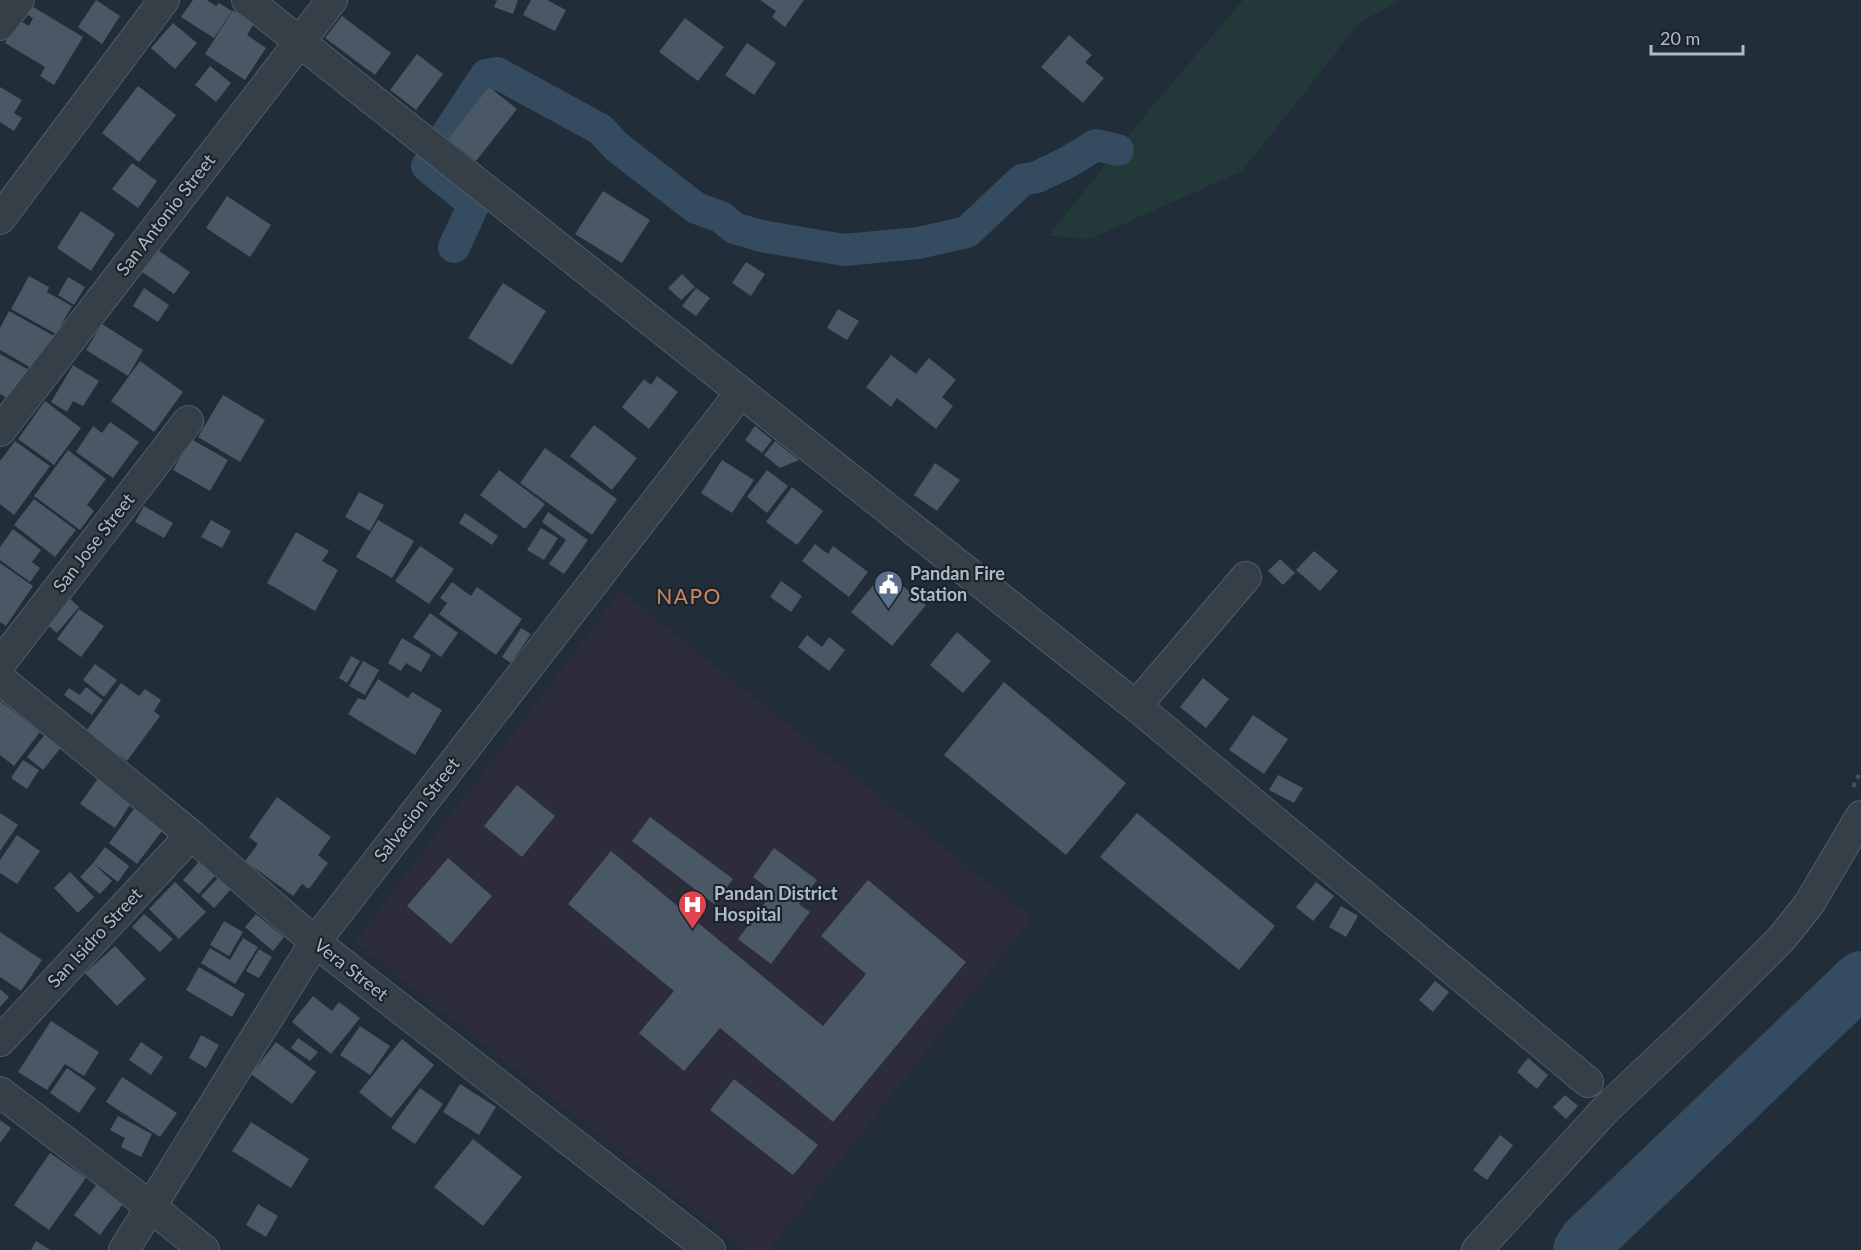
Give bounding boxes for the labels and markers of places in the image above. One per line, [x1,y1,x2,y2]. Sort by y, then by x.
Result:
place label: Pandan Fire Station [910,562,1005,605]
public building icon: Pandan Fire Station [873,568,905,610]
place label: Pandan District Hospital [714,882,838,925]
hospital icon: Pandan District Hospital [677,888,709,930]

